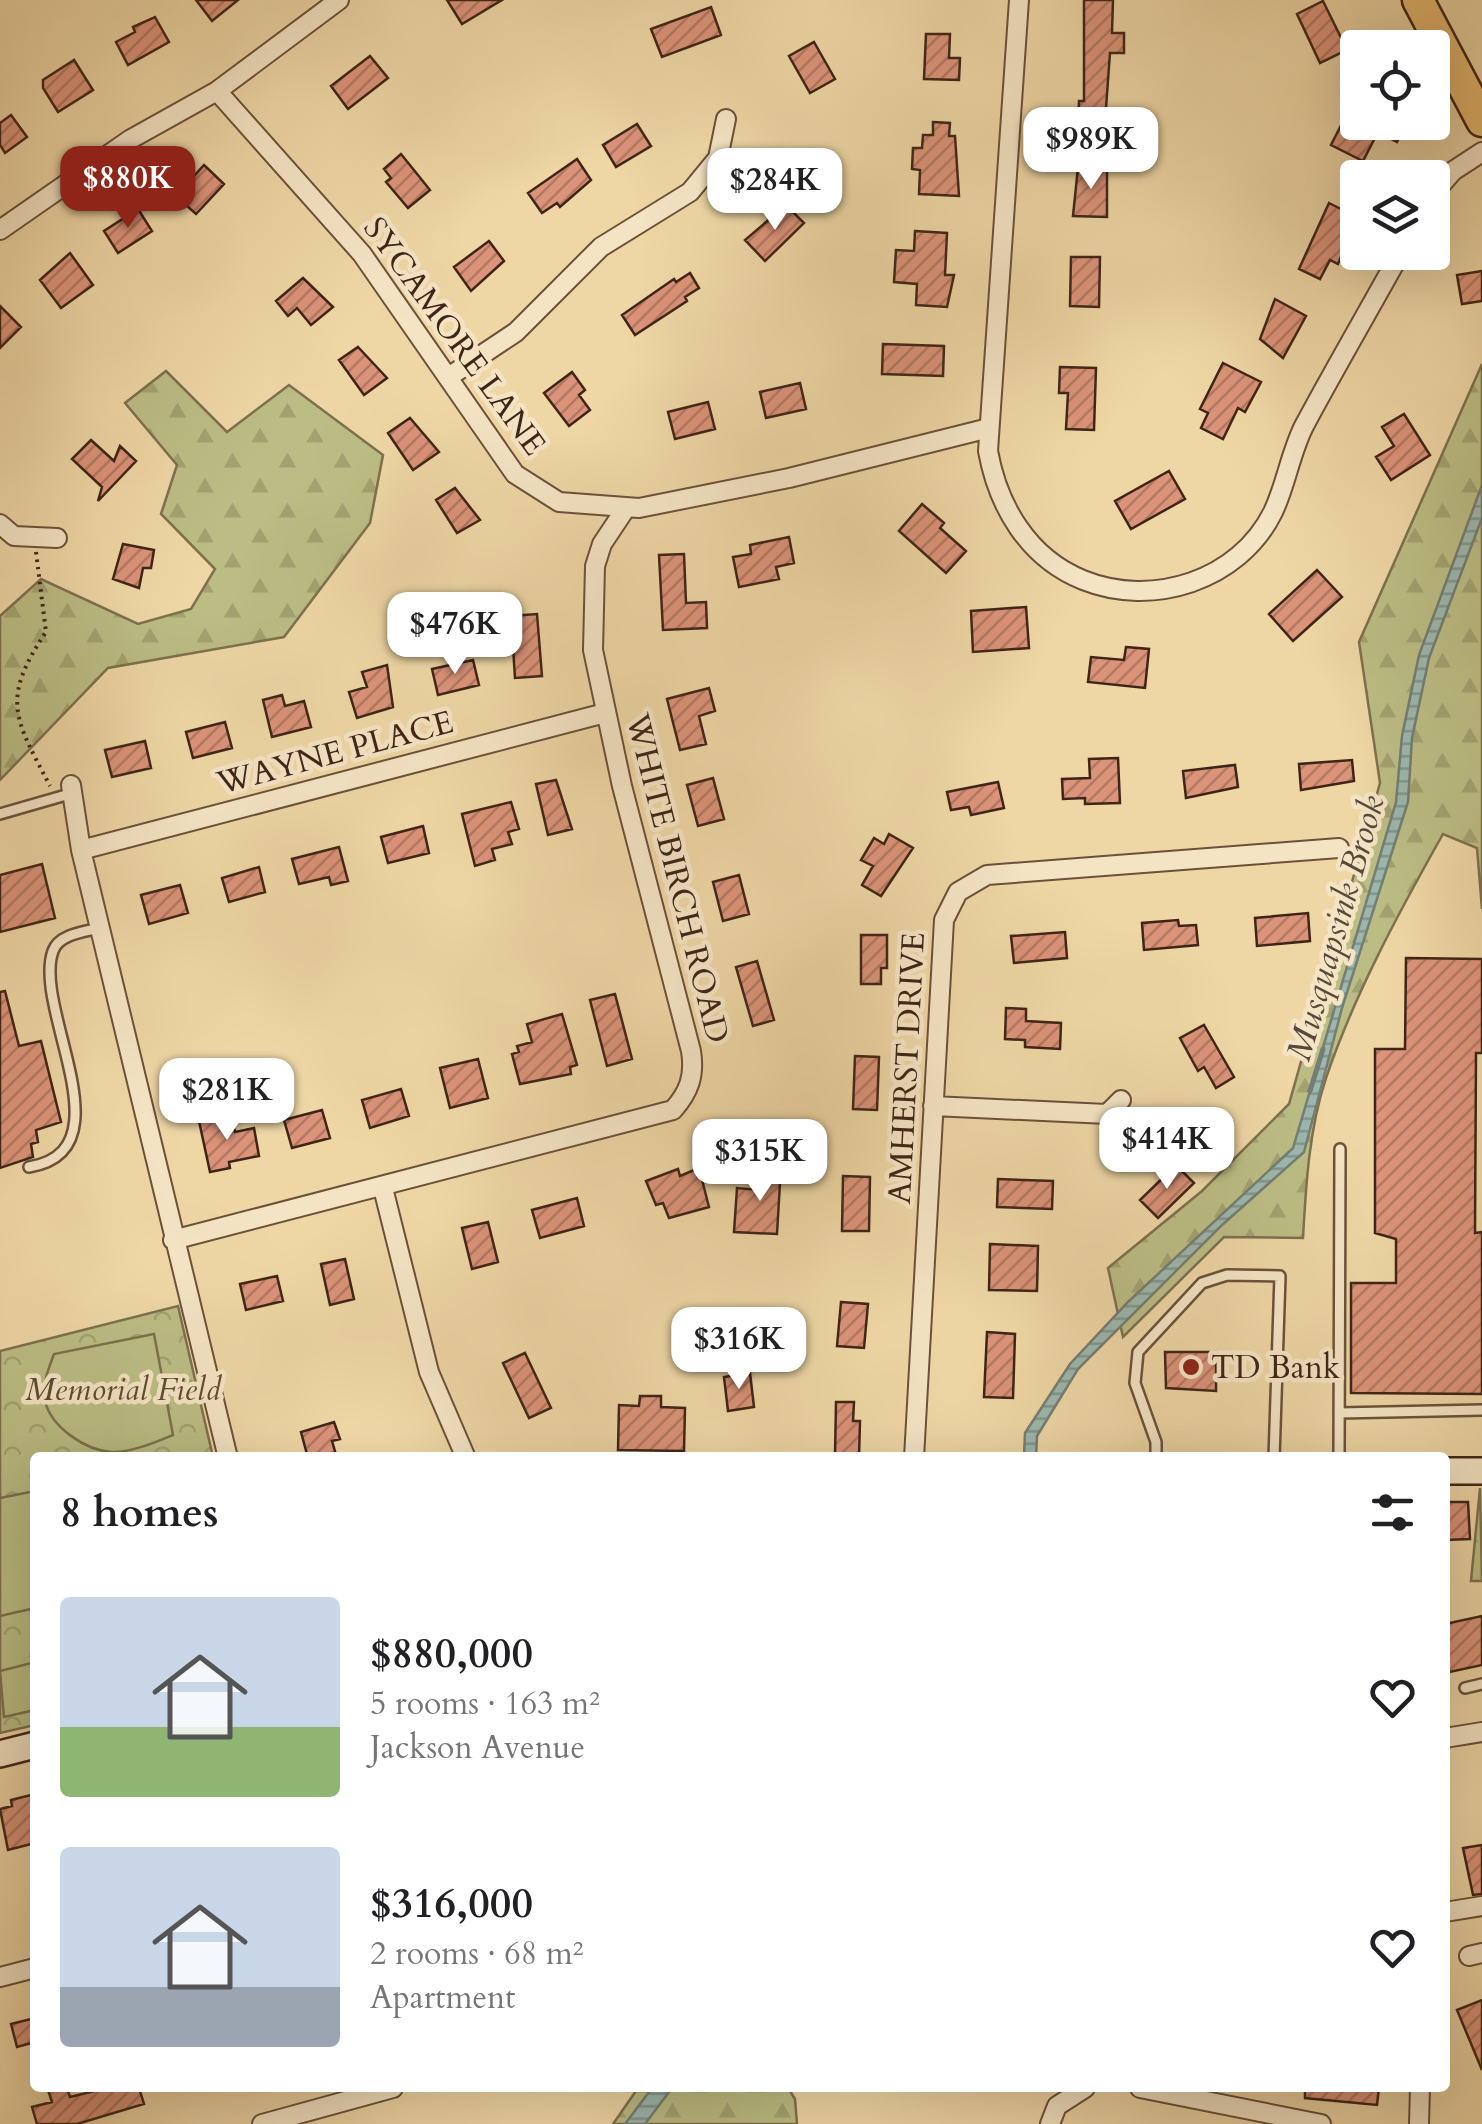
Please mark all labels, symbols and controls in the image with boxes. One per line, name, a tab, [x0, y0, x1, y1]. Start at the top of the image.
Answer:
map controls	[1340, 30, 1450, 270]
button: locate	[1340, 30, 1450, 140]
pin: $989K	[1021, 107, 1161, 192]
text: $989K	[1045, 117, 1137, 161]
pin: $880K	[58, 146, 198, 231]
pin: $284K	[705, 148, 845, 233]
text: $880K	[82, 156, 174, 200]
text: $284K	[729, 158, 821, 202]
button: layers	[1340, 160, 1450, 270]
street label: SYCAMORE LANE	[353, 209, 556, 465]
pin: $476K	[385, 592, 525, 677]
text: $476K	[409, 602, 501, 646]
street label: WAYNE PLACE	[211, 700, 458, 806]
street label: WHITE BIRCH ROAD	[615, 708, 739, 1048]
water label: Musquapsink Brook	[1275, 789, 1397, 1067]
street label: AMHERST DRIVE	[878, 931, 936, 1205]
pin: $281K	[157, 1058, 297, 1143]
text: $281K	[181, 1068, 273, 1112]
pin: $414K	[1097, 1107, 1237, 1192]
text: $414K	[1121, 1117, 1213, 1161]
pin: $315K	[690, 1119, 830, 1204]
text: $315K	[714, 1129, 806, 1173]
pin: $316K	[669, 1307, 809, 1392]
text: $316K	[693, 1317, 785, 1361]
place label: TD Bank	[1211, 1346, 1340, 1390]
marker: TD Bank	[1180, 1356, 1202, 1378]
park label: Memorial Field	[25, 1368, 223, 1412]
text: 8 homes	[60, 1484, 218, 1541]
icon: filters	[1365, 1485, 1420, 1540]
text: $880,000	[370, 1625, 533, 1682]
icon: home	[140, 1637, 260, 1757]
icon: heart	[1365, 1670, 1420, 1725]
text: 5 rooms · 163 m²	[370, 1682, 600, 1726]
text: Jackson Avenue	[370, 1726, 585, 1770]
text: $316,000	[370, 1875, 533, 1932]
icon: home	[140, 1887, 260, 2007]
icon: heart	[1365, 1920, 1420, 1975]
text: 2 rooms · 68 m²	[370, 1932, 583, 1976]
text: Apartment	[370, 1976, 515, 2020]

